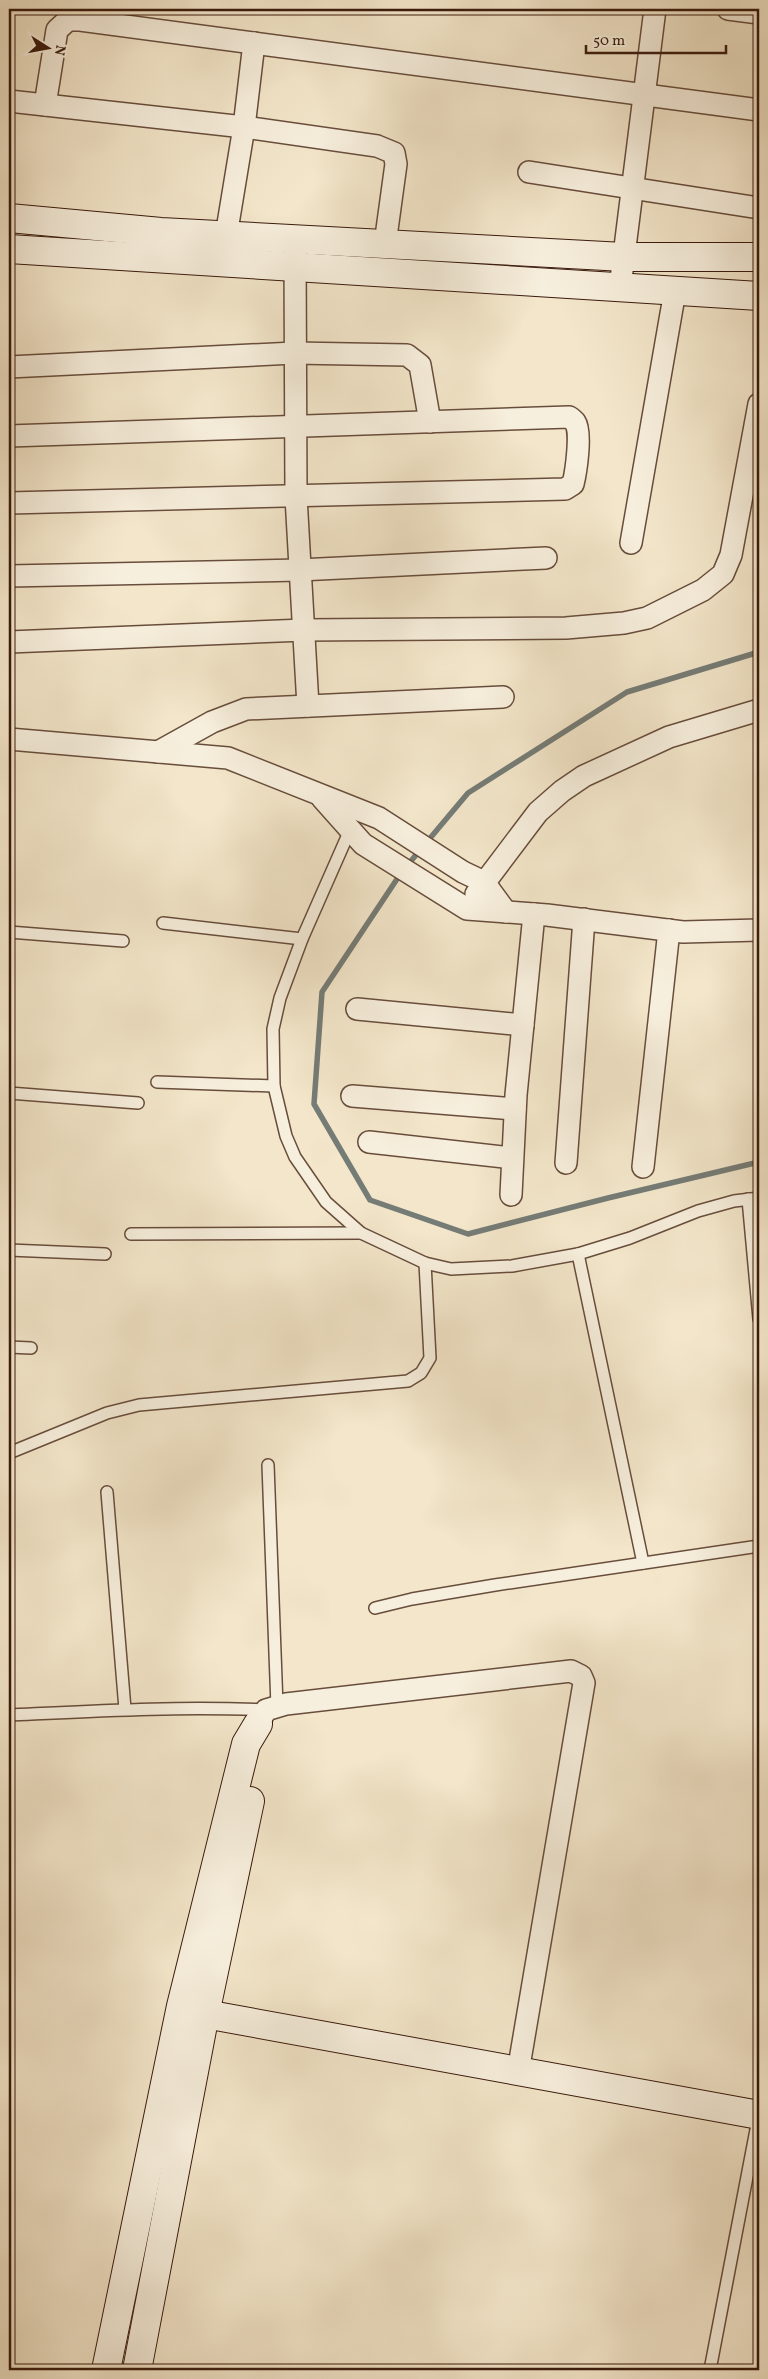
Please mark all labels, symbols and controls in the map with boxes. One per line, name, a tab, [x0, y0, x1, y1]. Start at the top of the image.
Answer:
north arrow	[22, 22, 72, 72]
scale bar	[586, 22, 726, 54]
text: 50 m	[593, 31, 625, 52]
text: N	[49, 43, 70, 57]

